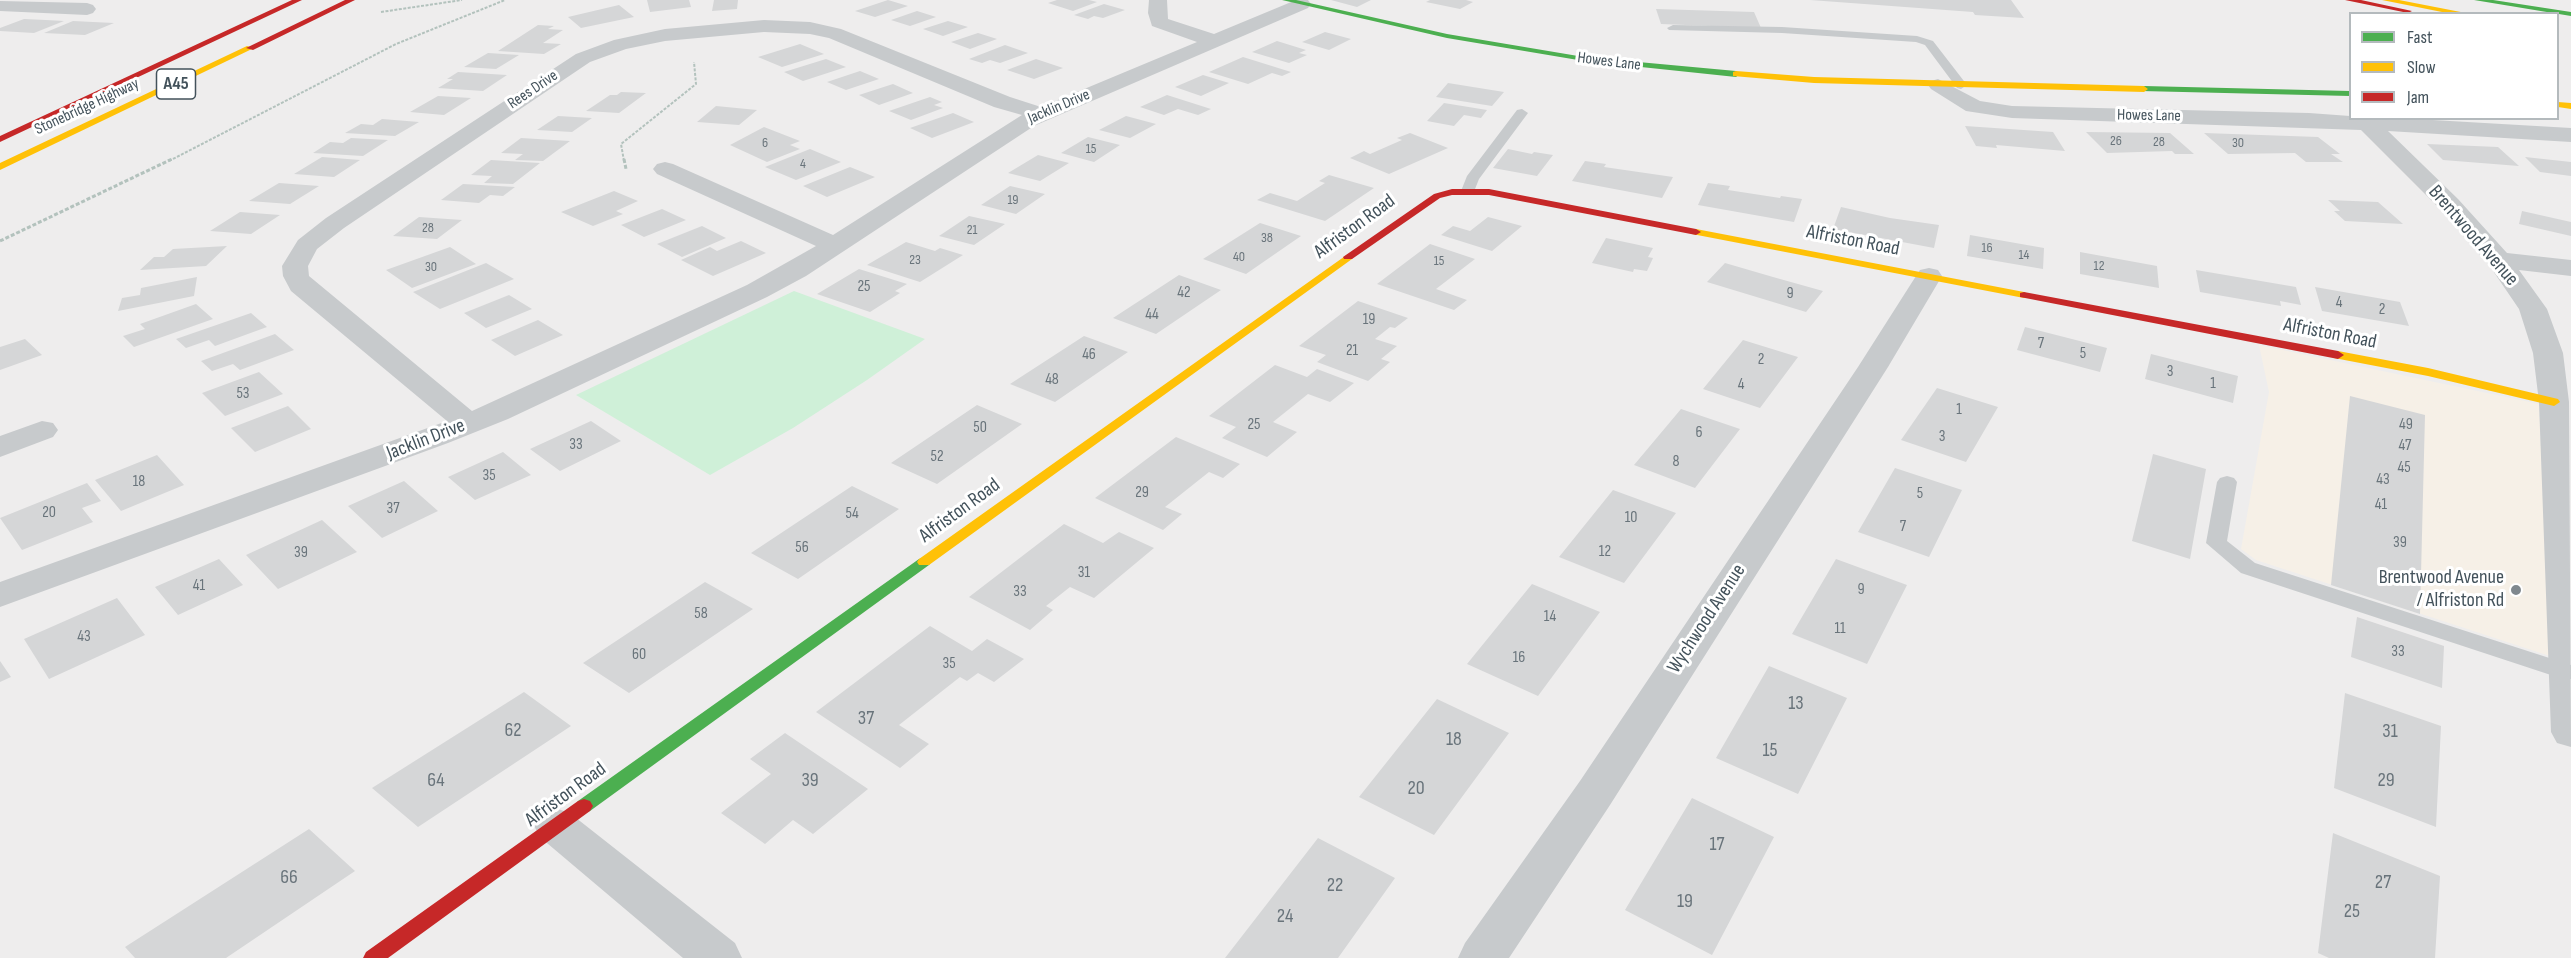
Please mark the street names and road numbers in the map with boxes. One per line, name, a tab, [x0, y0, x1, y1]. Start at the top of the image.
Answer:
street label: Howes Lane	[1576, 49, 1642, 75]
street label: Rees Drive	[504, 66, 562, 114]
road number: A45	[156, 69, 195, 99]
street label: Stonebridge Highway	[32, 74, 142, 140]
street label: Jacklin Drive	[1025, 85, 1093, 129]
street label: Howes Lane	[2117, 106, 2181, 126]
street label: Brentwood Avenue	[2423, 181, 2523, 291]
street label: Alfriston Road	[1310, 190, 1400, 264]
street label: Alfriston Road	[1804, 220, 1902, 262]
street label: Alfriston Road	[2281, 313, 2379, 355]
street label: Jacklin Drive	[383, 414, 469, 466]
street label: Alfriston Road	[915, 474, 1005, 548]
street label: Wychwood Avenue	[1663, 560, 1751, 678]
street label: Alfriston Road	[521, 758, 611, 832]

